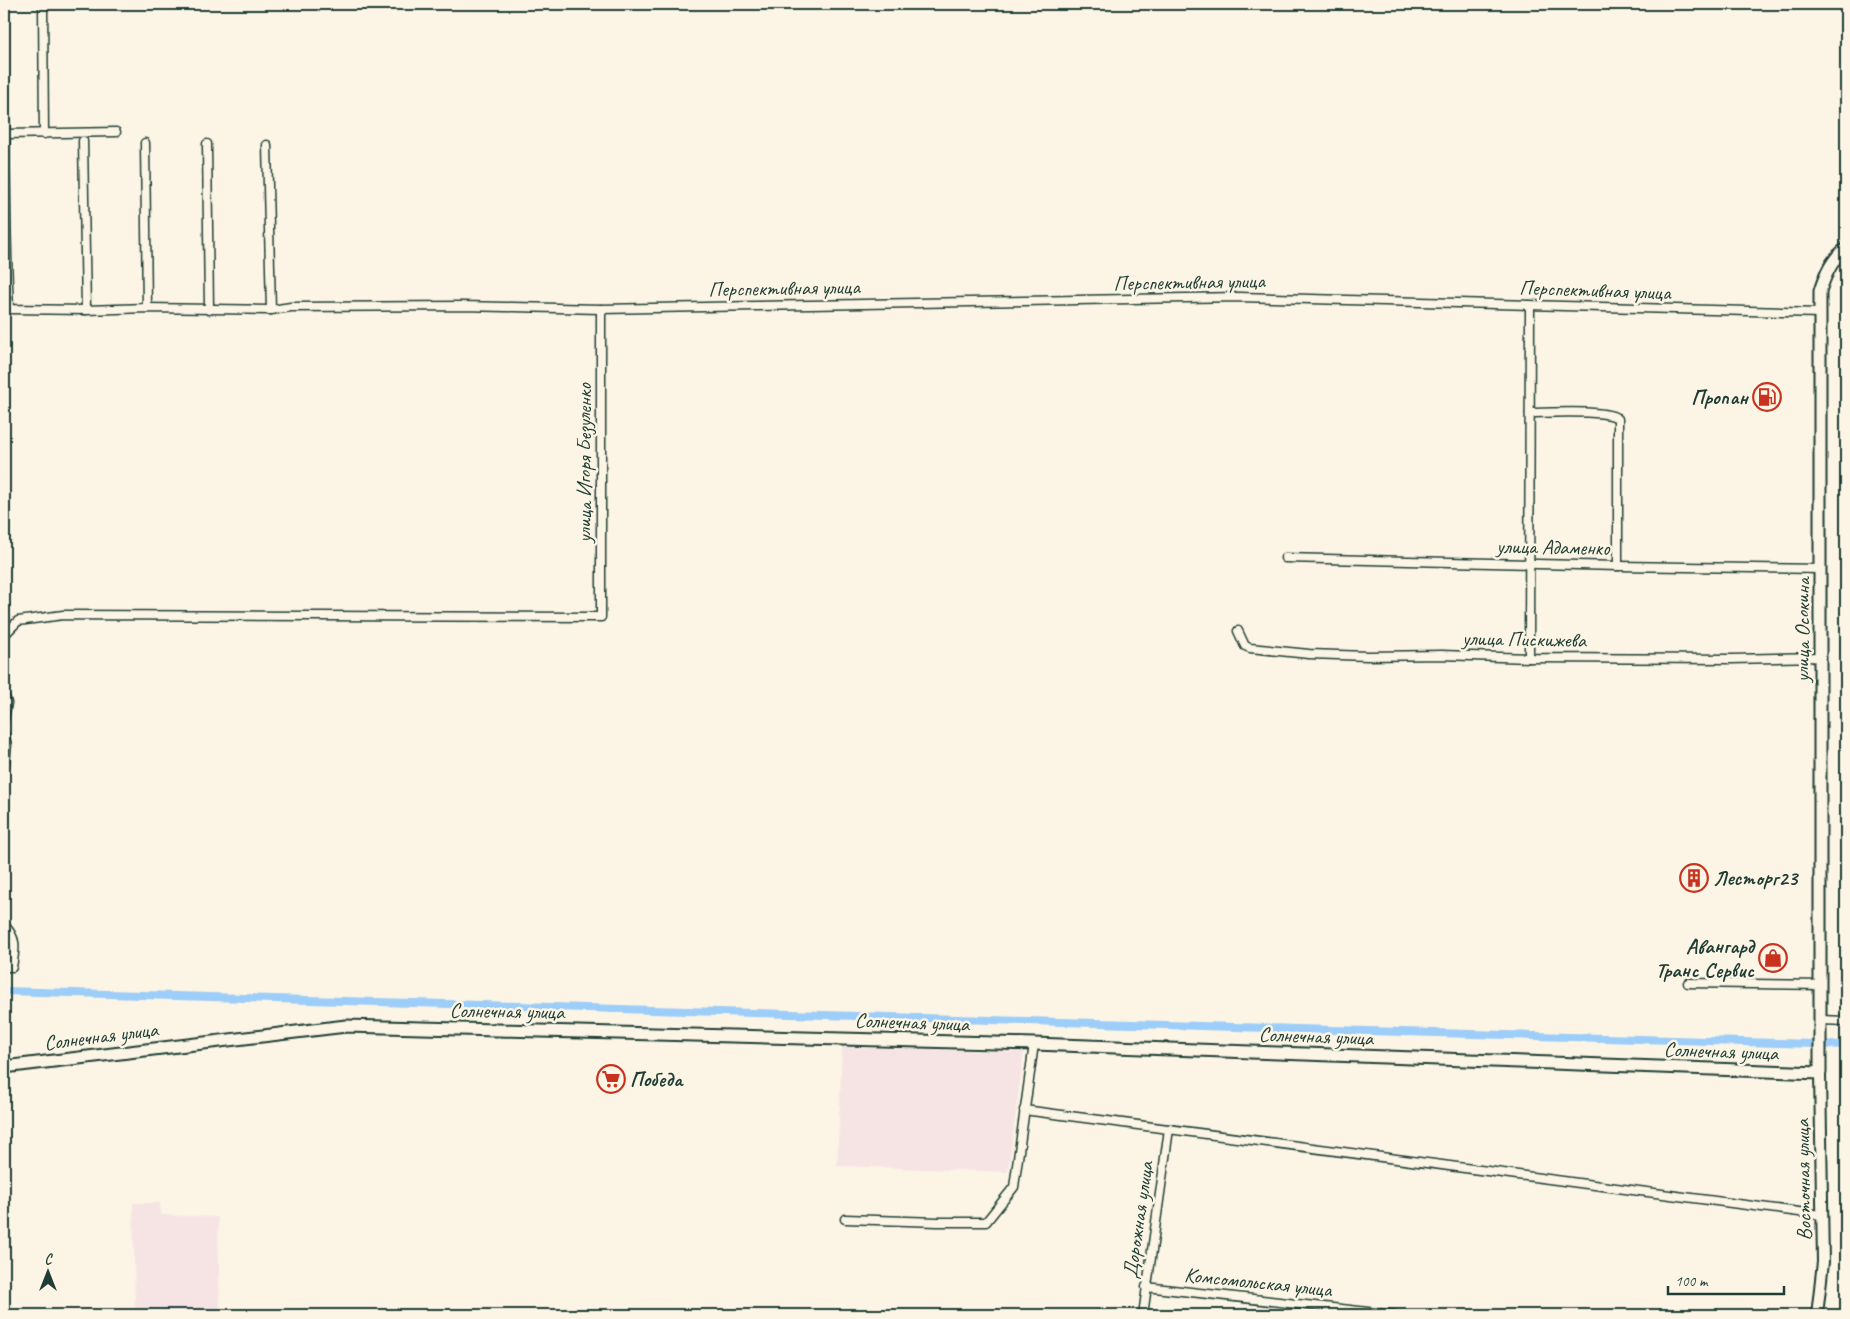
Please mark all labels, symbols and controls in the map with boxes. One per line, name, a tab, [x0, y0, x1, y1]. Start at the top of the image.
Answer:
street label: Перспективная улица	[1113, 268, 1266, 296]
street label: Перспективная улица	[708, 274, 861, 302]
street label: Перспективная улица	[1519, 274, 1673, 306]
street label: улица Игоря Безуленко	[571, 382, 597, 545]
fuel station icon: Пропан	[1752, 382, 1782, 412]
place label: Пропан	[1691, 384, 1749, 410]
street label: улица Адаменко	[1494, 533, 1611, 561]
street label: улица Осокина	[1789, 575, 1815, 684]
street label: улица Пискижева	[1460, 625, 1588, 653]
building icon: Лесторг23	[1679, 863, 1709, 893]
place label: Лесторг23	[1713, 865, 1800, 891]
place label: Авангард Транс Сервис	[1655, 933, 1756, 983]
shop icon: Авангард Транс Сервис	[1758, 943, 1788, 973]
street label: Солнечная улица	[449, 997, 566, 1025]
street label: Солнечная улица	[854, 1007, 972, 1037]
street label: Солнечная улица	[43, 1016, 161, 1056]
street label: Солнечная улица	[1258, 1021, 1376, 1051]
street label: Солнечная улица	[1663, 1036, 1781, 1066]
supermarket icon: Победа	[596, 1064, 626, 1094]
place label: Победа	[630, 1066, 684, 1092]
street label: Восточная улица	[1789, 1117, 1817, 1241]
street label: Дорожная улица	[1117, 1158, 1159, 1280]
north arrow	[22, 1246, 72, 1296]
text: С	[45, 1251, 54, 1268]
street label: Комсомольская улица	[1183, 1261, 1335, 1303]
scale bar	[1668, 1264, 1784, 1296]
text: 100 m	[1675, 1272, 1709, 1291]

